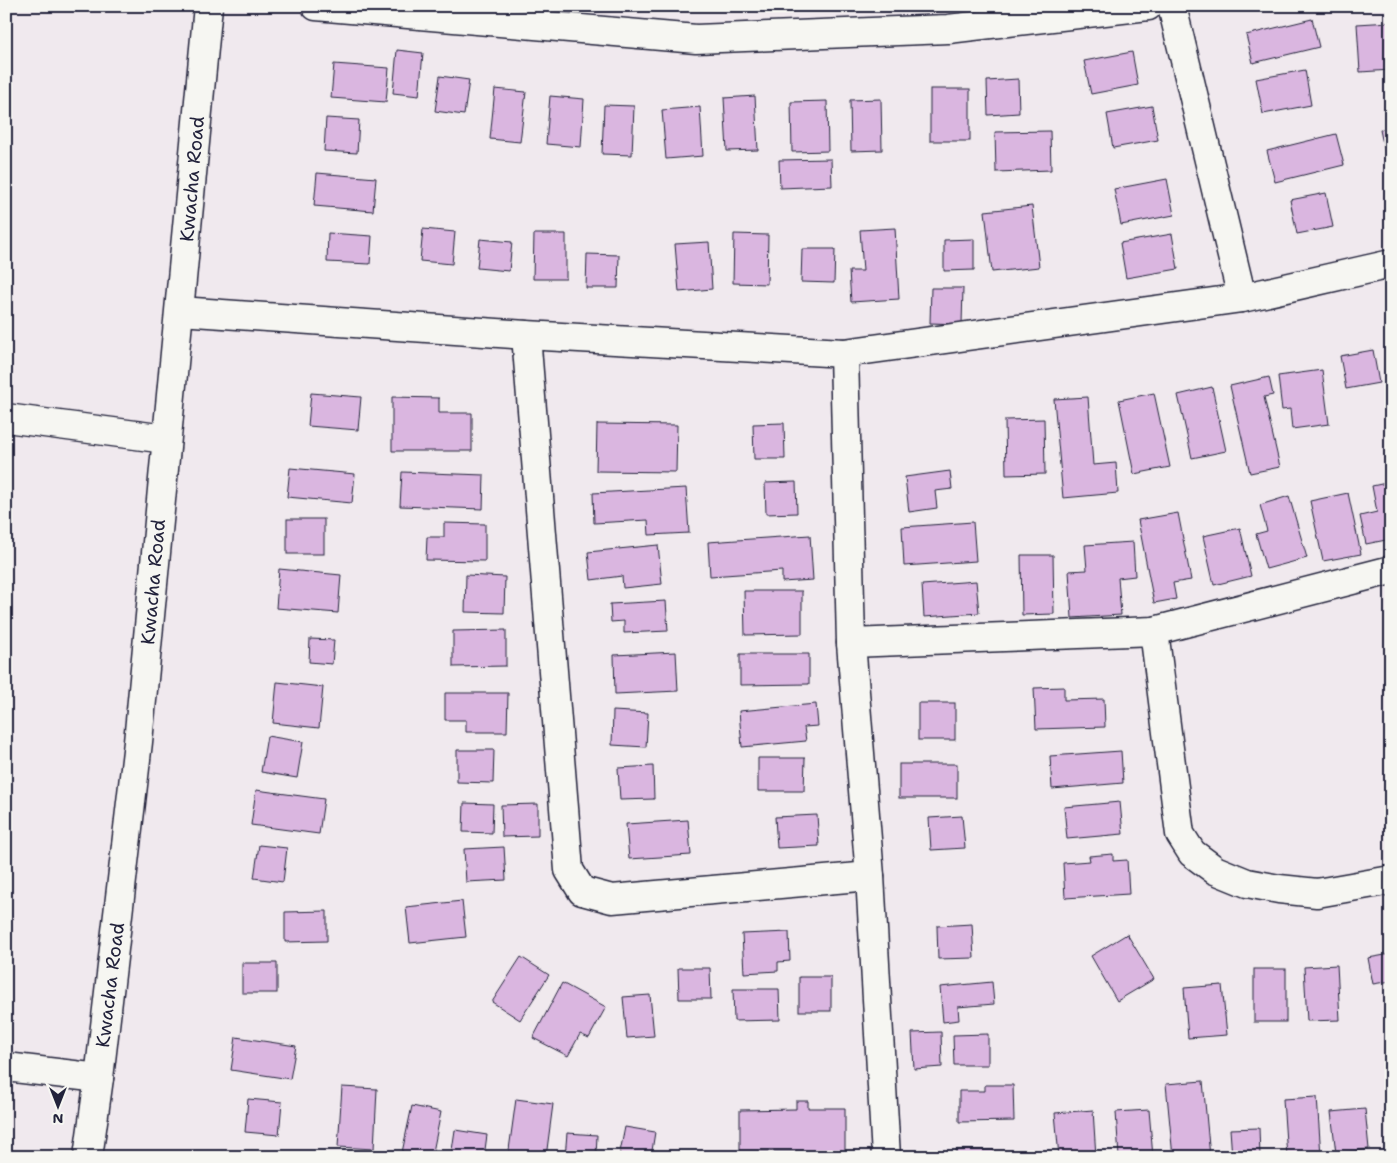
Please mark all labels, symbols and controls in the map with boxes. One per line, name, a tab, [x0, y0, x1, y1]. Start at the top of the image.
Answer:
street label: Kwacha Road	[174, 115, 210, 243]
street label: Kwacha Road	[135, 518, 171, 646]
street label: Kwacha Road	[90, 921, 130, 1049]
north arrow	[32, 1080, 82, 1130]
text: N	[52, 1110, 64, 1128]

